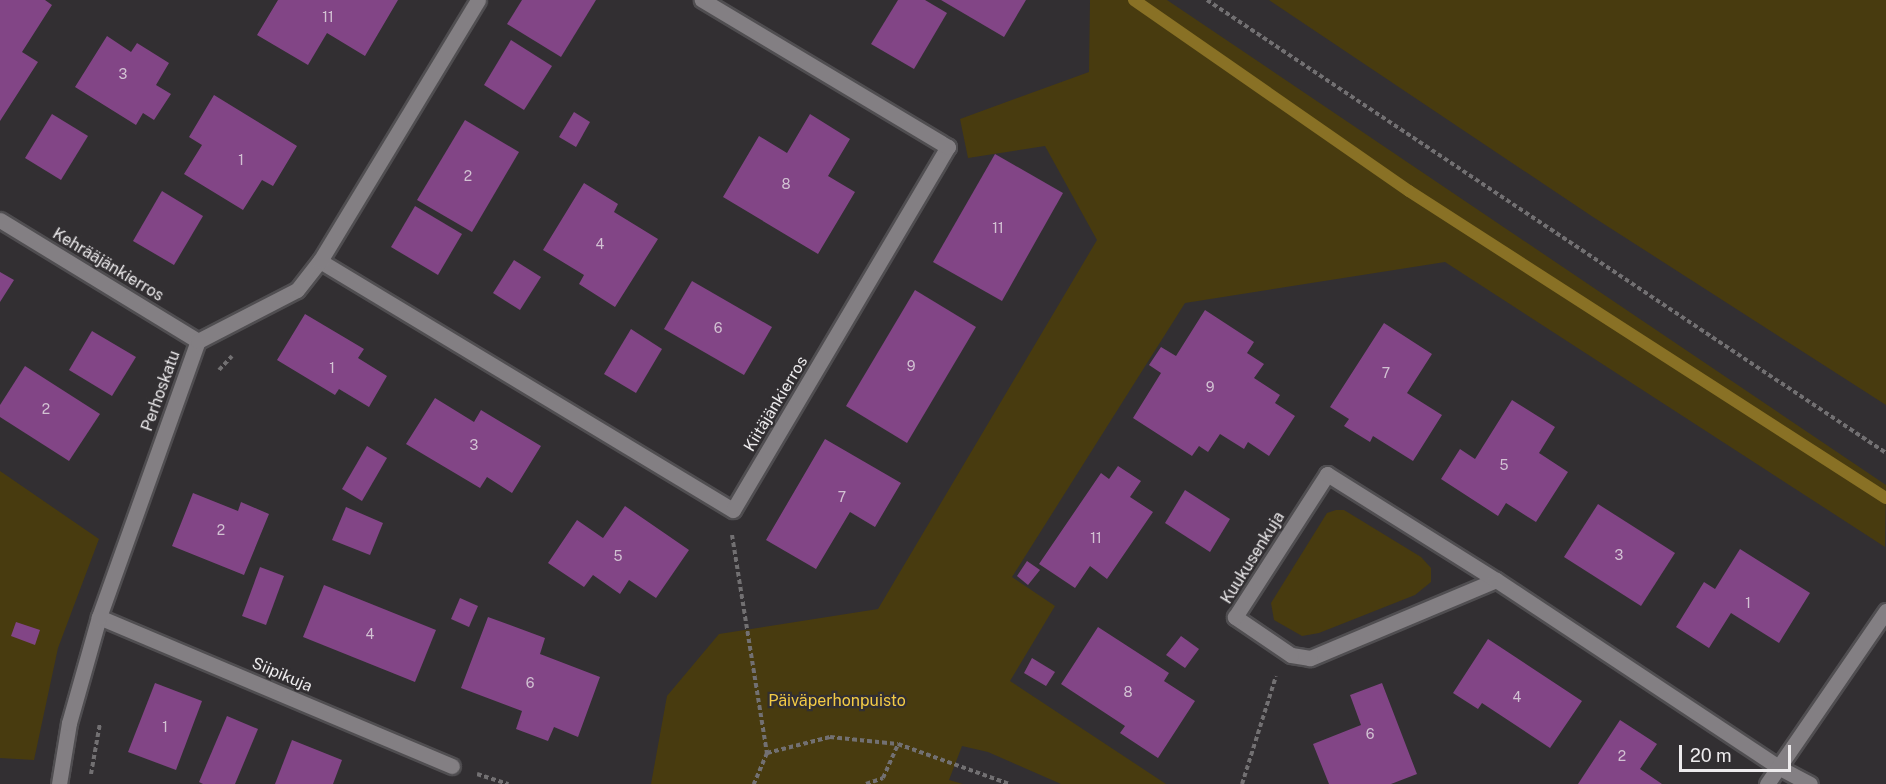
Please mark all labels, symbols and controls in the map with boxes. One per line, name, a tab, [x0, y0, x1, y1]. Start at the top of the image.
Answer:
house number: 11	[322, 9, 334, 25]
house number: 3	[119, 66, 127, 82]
house number: 1	[238, 152, 244, 168]
house number: 2	[464, 168, 472, 184]
house number: 8	[781, 176, 791, 192]
house number: 11	[992, 220, 1004, 236]
street label: Kehrääjänkierros	[49, 224, 167, 306]
house number: 4	[596, 236, 604, 252]
house number: 6	[714, 320, 722, 336]
street label: Perhoskatu	[138, 348, 184, 434]
street label: Kiitäjänkierros	[740, 353, 812, 455]
house number: 9	[907, 358, 915, 374]
house number: 1	[329, 360, 335, 376]
house number: 7	[1382, 365, 1390, 381]
house number: 9	[1206, 379, 1214, 395]
house number: 2	[42, 401, 50, 417]
house number: 3	[470, 437, 478, 453]
house number: 5	[1500, 457, 1508, 473]
house number: 7	[838, 489, 846, 505]
street label: Kuukusenkuja	[1217, 509, 1289, 607]
house number: 2	[217, 522, 225, 538]
house number: 11	[1090, 530, 1102, 546]
house number: 3	[1615, 547, 1623, 563]
house number: 5	[614, 548, 622, 564]
house number: 1	[1745, 595, 1751, 611]
house number: 4	[366, 626, 374, 642]
street label: Siipikuja	[249, 654, 315, 696]
house number: 6	[526, 675, 534, 691]
house number: 8	[1123, 684, 1133, 700]
house number: 4	[1513, 689, 1521, 705]
park label: Päiväperhonpuisto	[768, 691, 906, 711]
house number: 1	[162, 719, 168, 735]
house number: 6	[1366, 726, 1374, 742]
scale bar	[1682, 733, 1794, 771]
text: 20 m	[1690, 745, 1732, 766]
house number: 2	[1618, 748, 1626, 764]

